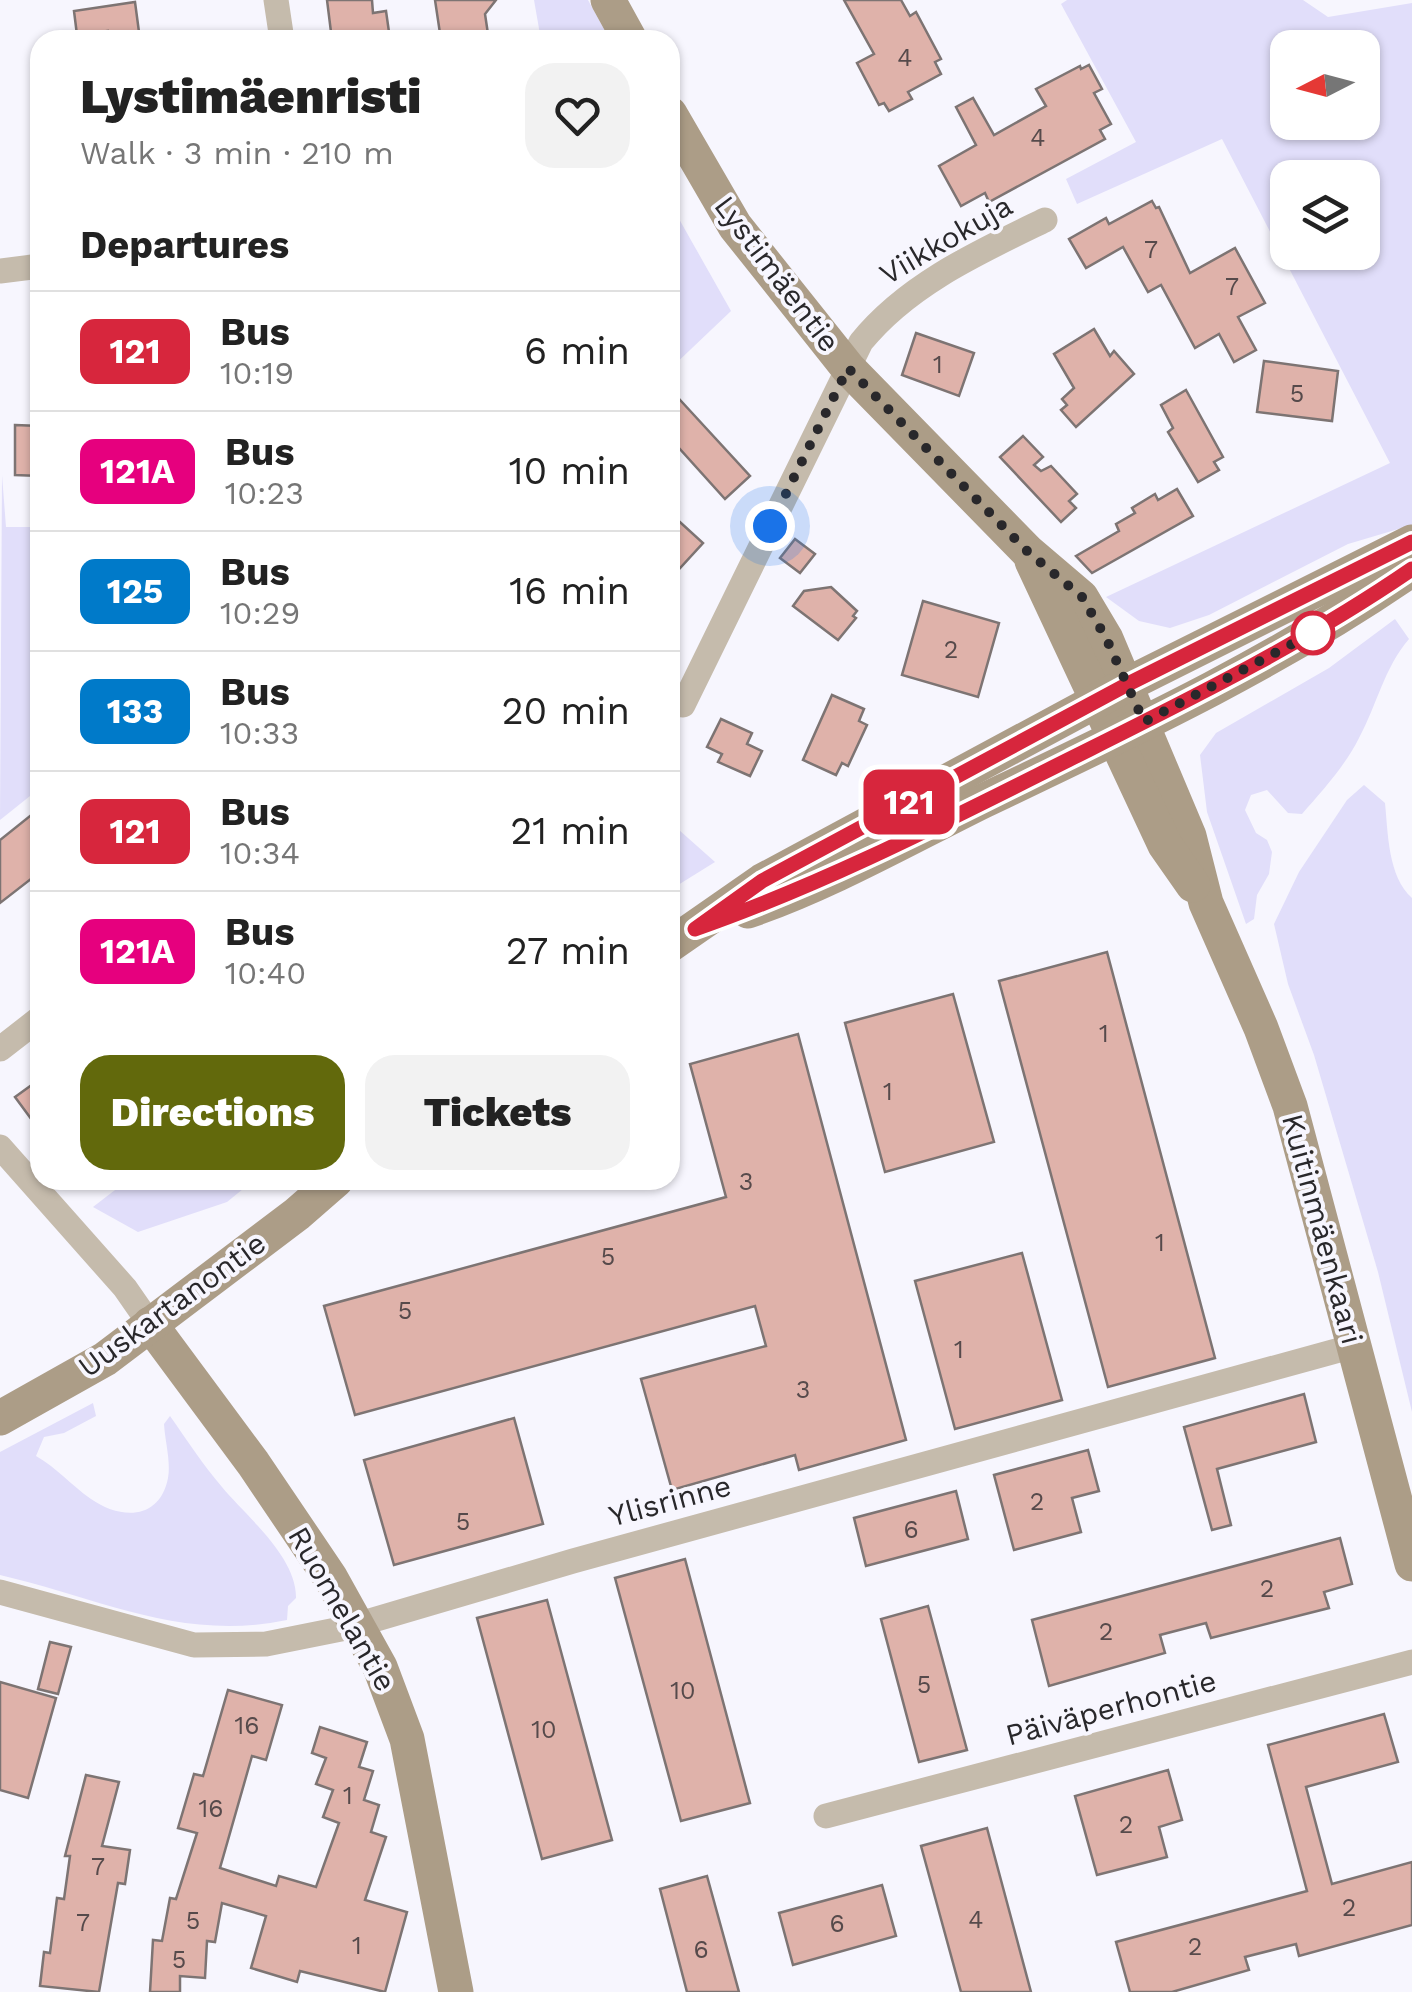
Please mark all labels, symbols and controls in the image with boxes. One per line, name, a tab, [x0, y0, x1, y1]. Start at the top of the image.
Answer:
north arrow	[1270, 30, 1380, 140]
map controls	[1270, 30, 1380, 270]
house number: 4	[897, 43, 913, 72]
button: heart	[525, 63, 630, 168]
text: Lystimäenristi	[80, 68, 421, 125]
house number: 4	[1030, 123, 1046, 152]
text: Walk · 3 min · 210 m	[80, 134, 394, 172]
button: layers	[1270, 160, 1380, 270]
street label: Viikkokuja	[873, 188, 1018, 292]
street label: Lystimäentie	[708, 189, 847, 358]
text: Departures	[80, 223, 289, 267]
house number: 7	[1144, 235, 1158, 264]
house number: 7	[1225, 272, 1239, 301]
text: Bus	[220, 310, 290, 354]
text: 6 min	[524, 329, 630, 373]
text: 121	[109, 330, 161, 372]
house number: 1	[933, 350, 943, 379]
text: 10:19	[220, 354, 294, 392]
house number: 5	[1290, 379, 1304, 408]
text: Bus	[225, 430, 295, 474]
text: 10 min	[509, 449, 630, 493]
text: 121A	[100, 450, 175, 492]
text: 10:23	[225, 474, 304, 512]
your location	[745, 501, 795, 551]
text: Bus	[220, 550, 290, 594]
text: 16 min	[509, 569, 630, 613]
text: 125	[107, 570, 163, 612]
text: 10:29	[220, 594, 300, 632]
unlabelled marker	[1292, 612, 1334, 654]
house number: 2	[944, 635, 958, 664]
text: Bus	[220, 670, 290, 714]
text: 20 min	[501, 689, 630, 733]
text: 133	[107, 690, 163, 732]
text: 10:33	[220, 714, 299, 752]
line badge: 121	[852, 770, 966, 834]
text: 121	[883, 781, 935, 823]
text: Bus	[220, 790, 290, 834]
text: 21 min	[510, 809, 630, 853]
text: 121	[109, 810, 161, 852]
text: 10:34	[220, 834, 300, 872]
text: Bus	[225, 910, 295, 954]
text: 27 min	[506, 929, 630, 973]
text: 121A	[100, 930, 175, 972]
text: 10:40	[225, 954, 306, 992]
house number: 1	[1099, 1019, 1109, 1048]
button: Directions	[80, 1055, 345, 1170]
button: Tickets	[365, 1055, 630, 1170]
house number: 1	[883, 1077, 893, 1106]
street label: Kuitinmäenkaari	[1275, 1110, 1370, 1348]
house number: 3	[739, 1167, 753, 1196]
street label: Uuskartanontie	[71, 1225, 272, 1384]
house number: 1	[1155, 1228, 1165, 1257]
house number: 5	[601, 1242, 615, 1271]
house number: 5	[398, 1296, 412, 1325]
house number: 1	[954, 1335, 964, 1364]
house number: 3	[796, 1375, 810, 1404]
street label: Ylisrinne	[605, 1467, 735, 1534]
house number: 2	[1030, 1487, 1044, 1516]
house number: 5	[456, 1507, 470, 1536]
house number: 6	[903, 1515, 919, 1544]
street label: Ruomelantie	[281, 1520, 404, 1697]
house number: 2	[1260, 1574, 1274, 1603]
house number: 2	[1099, 1617, 1113, 1646]
street label: Päiväperhontie	[1002, 1663, 1220, 1752]
house number: 5	[917, 1670, 931, 1699]
house number: 10	[670, 1676, 696, 1705]
house number: 16	[235, 1711, 259, 1740]
house number: 10	[531, 1715, 557, 1744]
house number: 1	[343, 1781, 353, 1810]
house number: 16	[199, 1794, 223, 1823]
house number: 2	[1119, 1810, 1133, 1839]
house number: 7	[91, 1852, 105, 1881]
house number: 2	[1342, 1893, 1356, 1922]
house number: 4	[968, 1905, 984, 1934]
house number: 5	[186, 1906, 200, 1935]
house number: 7	[76, 1908, 90, 1937]
house number: 6	[829, 1909, 845, 1938]
house number: 1	[352, 1931, 362, 1960]
house number: 2	[1188, 1932, 1202, 1961]
house number: 6	[693, 1935, 709, 1964]
house number: 5	[172, 1945, 186, 1974]

